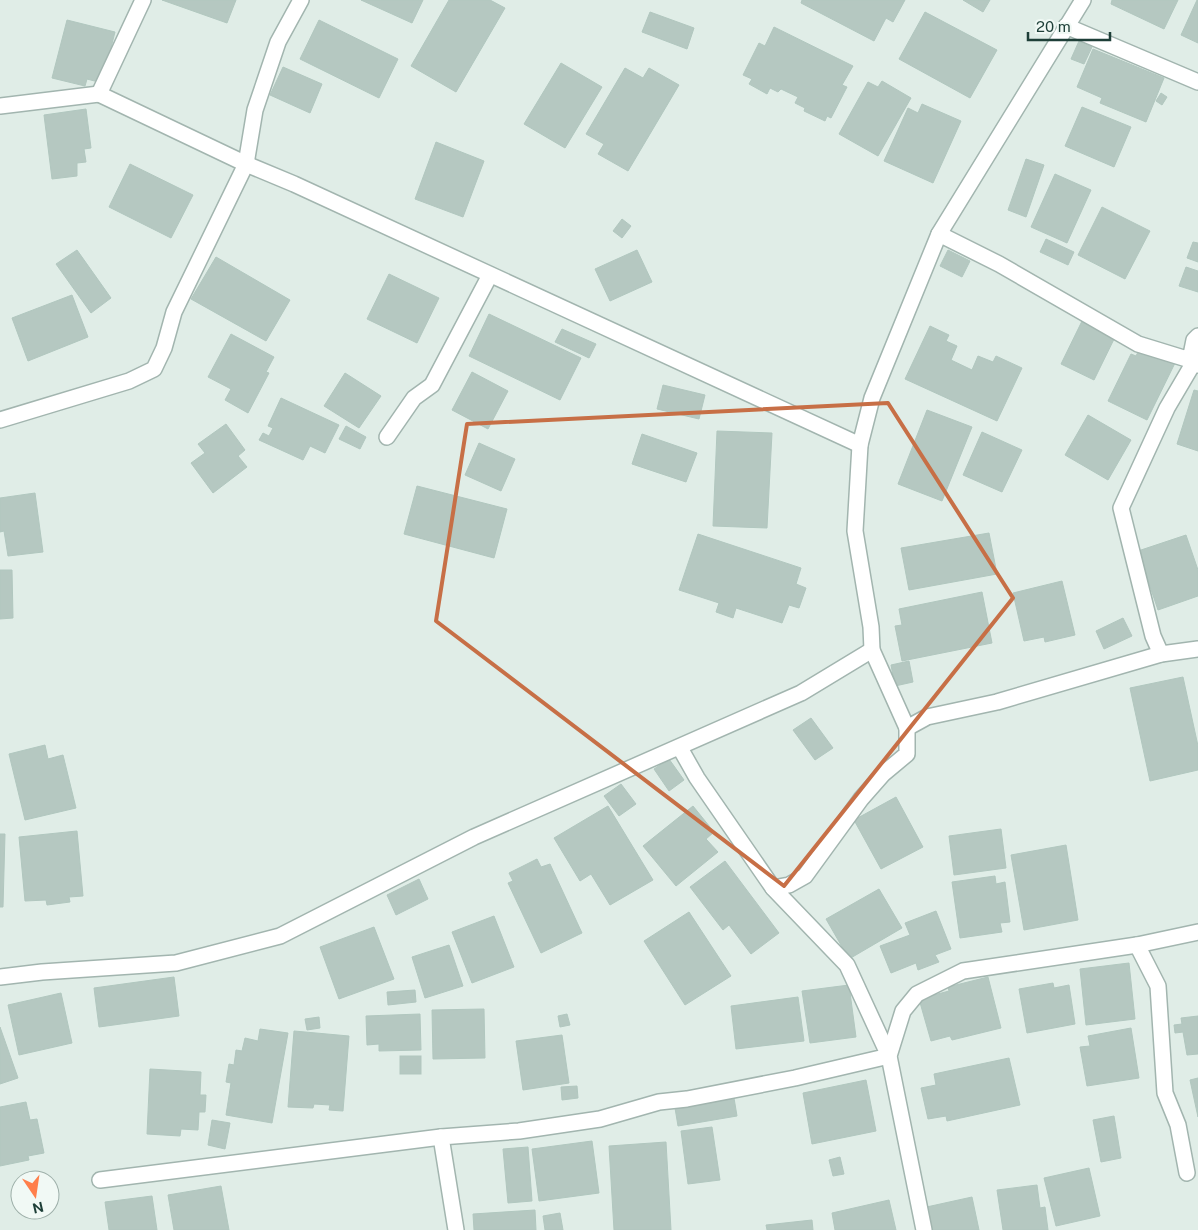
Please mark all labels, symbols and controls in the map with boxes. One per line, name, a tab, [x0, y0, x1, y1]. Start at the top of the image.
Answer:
scale bar	[1028, 10, 1110, 42]
text: 20 m	[1036, 18, 1071, 35]
north arrow	[10, 1170, 60, 1220]
text: N	[31, 1199, 45, 1217]

